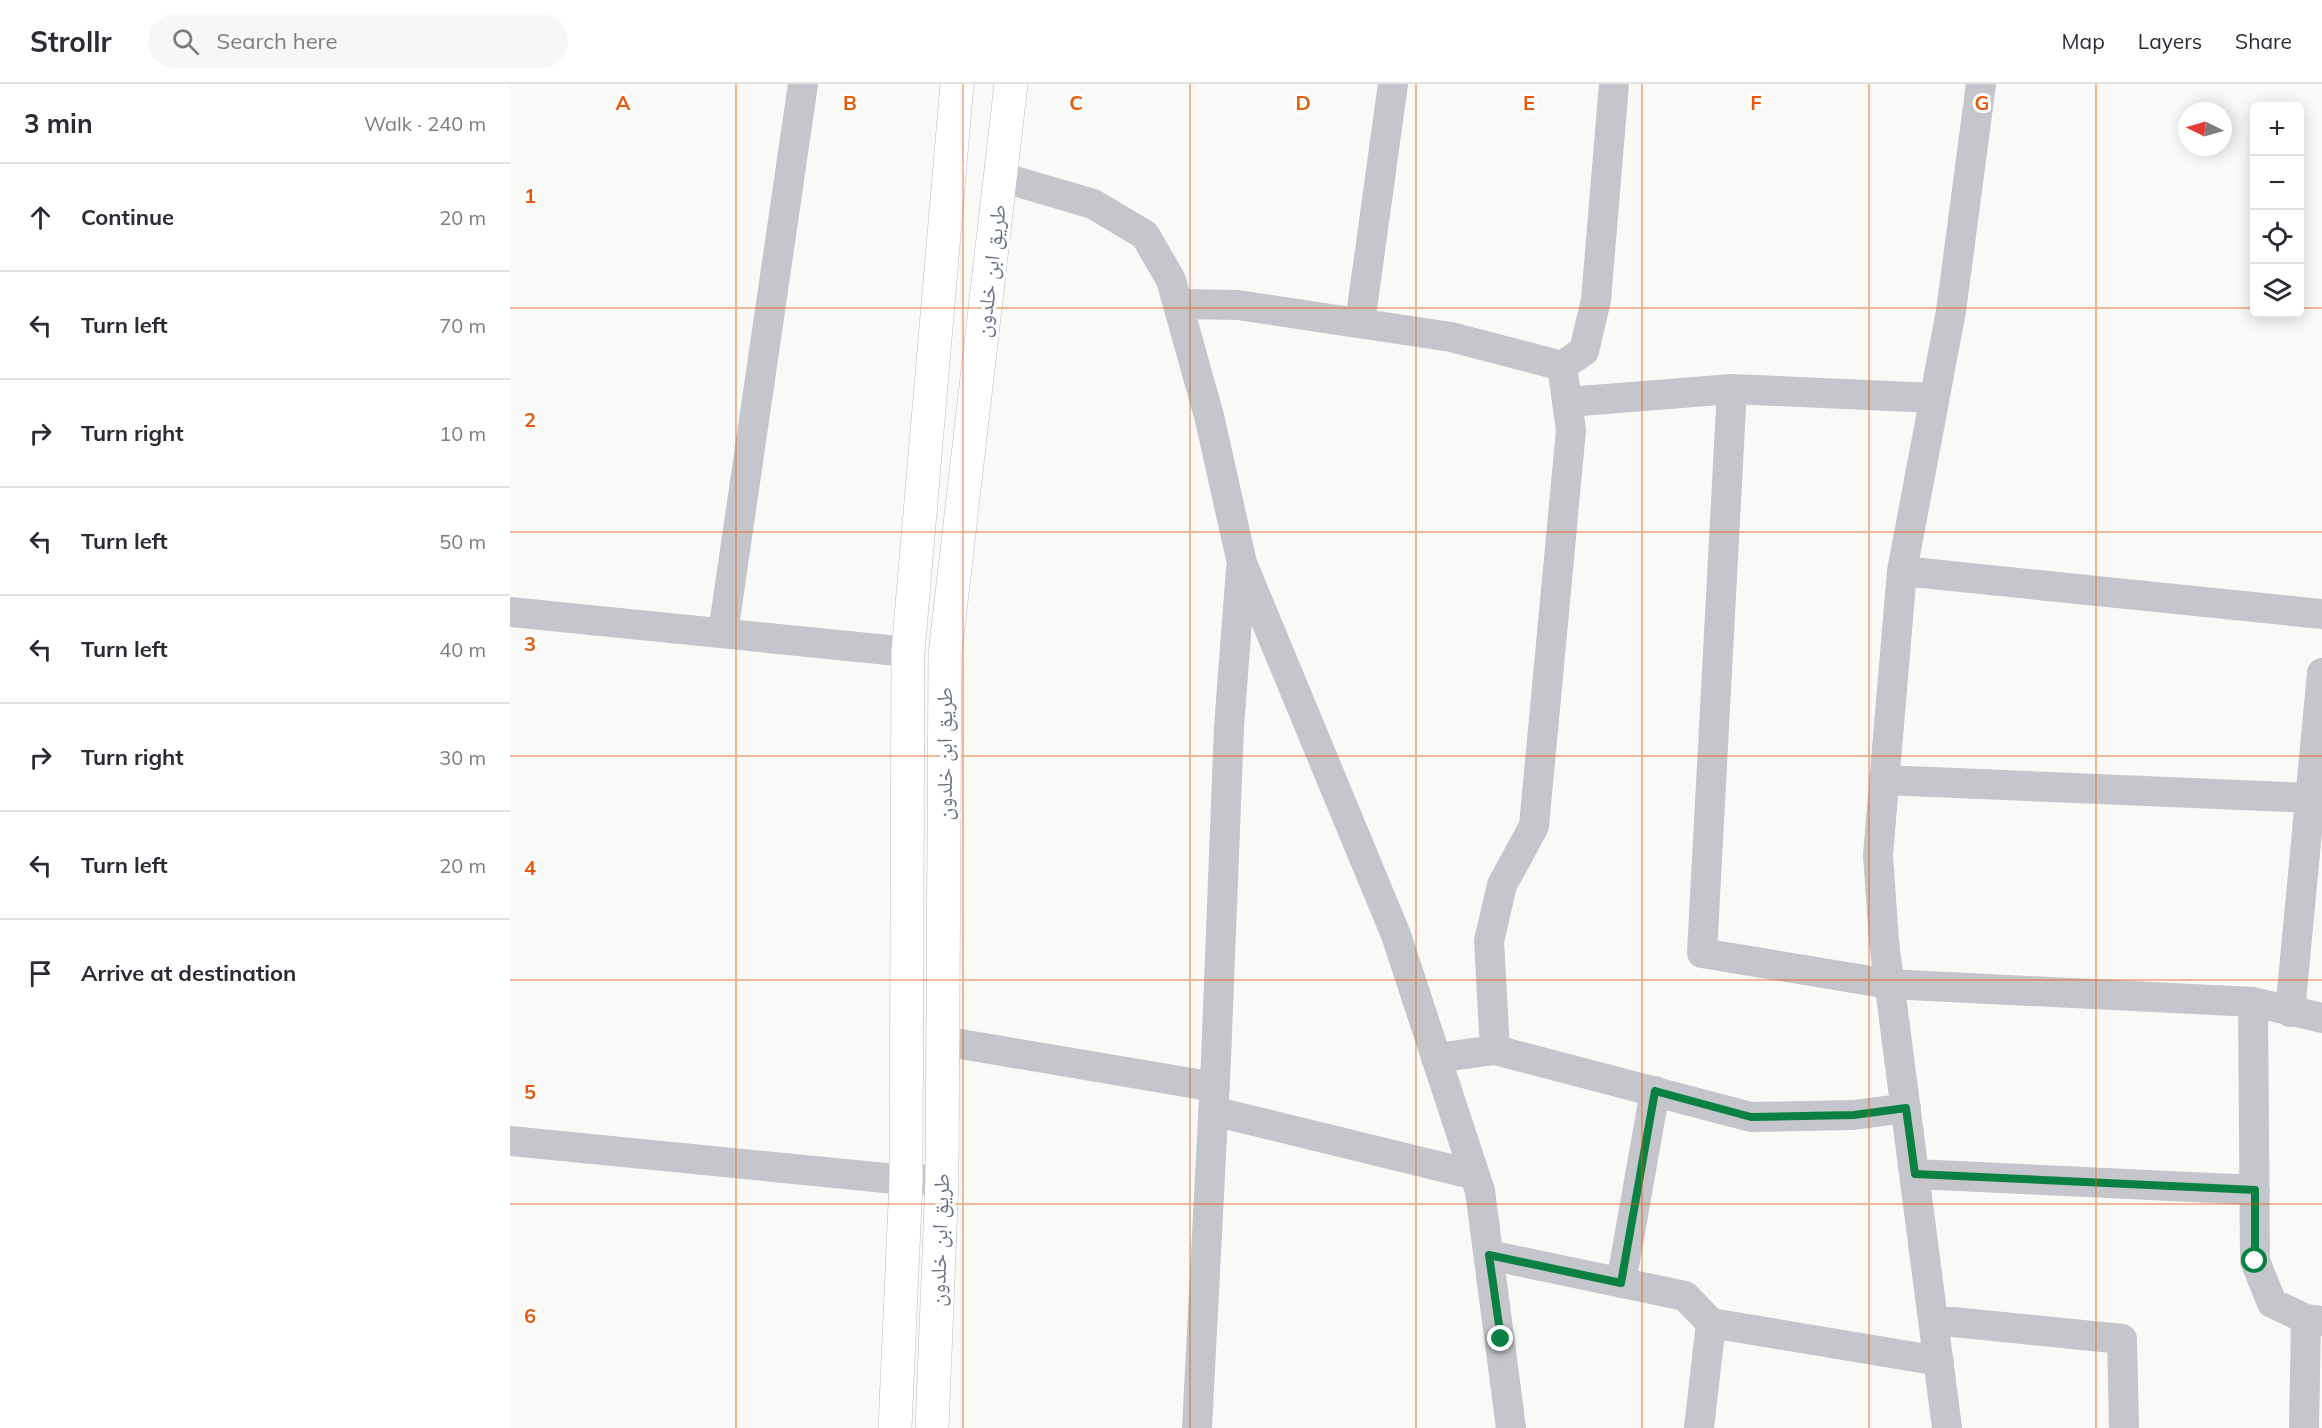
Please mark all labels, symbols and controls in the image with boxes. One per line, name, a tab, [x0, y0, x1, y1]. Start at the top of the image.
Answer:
search box	[148, 14, 568, 68]
text: Strollr	[30, 24, 112, 59]
icon: search	[169, 25, 202, 58]
text: Search here	[217, 27, 337, 55]
text: Map	[2062, 28, 2105, 54]
text: Layers	[2138, 28, 2202, 54]
text: Share	[2235, 28, 2292, 54]
text: A	[616, 90, 631, 115]
text: B	[843, 90, 857, 115]
text: C	[1069, 90, 1083, 115]
text: D	[1295, 90, 1311, 115]
text: E	[1523, 90, 1535, 115]
text: F	[1750, 90, 1762, 115]
text: G	[1975, 90, 1989, 115]
north arrow	[2178, 102, 2232, 156]
map controls	[2250, 102, 2304, 318]
button: +	[2250, 102, 2304, 156]
text: 3 min	[24, 107, 93, 140]
text: Walk · 240 m	[364, 111, 486, 136]
button: −	[2250, 156, 2304, 210]
text: 1	[524, 183, 536, 208]
icon: ahead	[24, 201, 57, 234]
text: Continue	[81, 203, 174, 231]
street label: طريق ابن خلدون	[968, 203, 1012, 339]
text: 20 m	[439, 205, 486, 230]
button: locate	[2250, 210, 2304, 264]
button: layers	[2250, 264, 2304, 318]
icon: left	[24, 309, 57, 342]
text: Turn left	[81, 311, 168, 339]
text: 70 m	[439, 313, 486, 338]
text: 2	[524, 407, 536, 432]
icon: right	[24, 417, 57, 450]
text: Turn right	[81, 419, 184, 447]
text: 10 m	[439, 421, 486, 446]
icon: left	[24, 525, 57, 558]
text: Turn left	[81, 527, 168, 555]
text: 50 m	[439, 529, 486, 554]
text: 3	[524, 631, 536, 656]
icon: left	[24, 633, 57, 666]
text: Turn left	[81, 635, 168, 663]
text: 40 m	[439, 637, 486, 662]
street label: طريق ابن خلدون	[930, 687, 958, 821]
icon: right	[24, 741, 57, 774]
text: Turn right	[81, 743, 184, 771]
text: 30 m	[439, 745, 486, 770]
icon: left	[24, 849, 57, 882]
text: Turn left	[81, 851, 168, 879]
text: 20 m	[439, 853, 486, 878]
text: 4	[524, 855, 536, 880]
icon: arrive	[24, 957, 57, 990]
text: Arrive at destination	[81, 959, 296, 987]
text: 5	[524, 1079, 536, 1104]
street label: طريق ابن خلدون	[923, 1173, 955, 1307]
route start	[2241, 1247, 2267, 1273]
text: 6	[524, 1303, 536, 1328]
route end	[1487, 1325, 1513, 1351]

